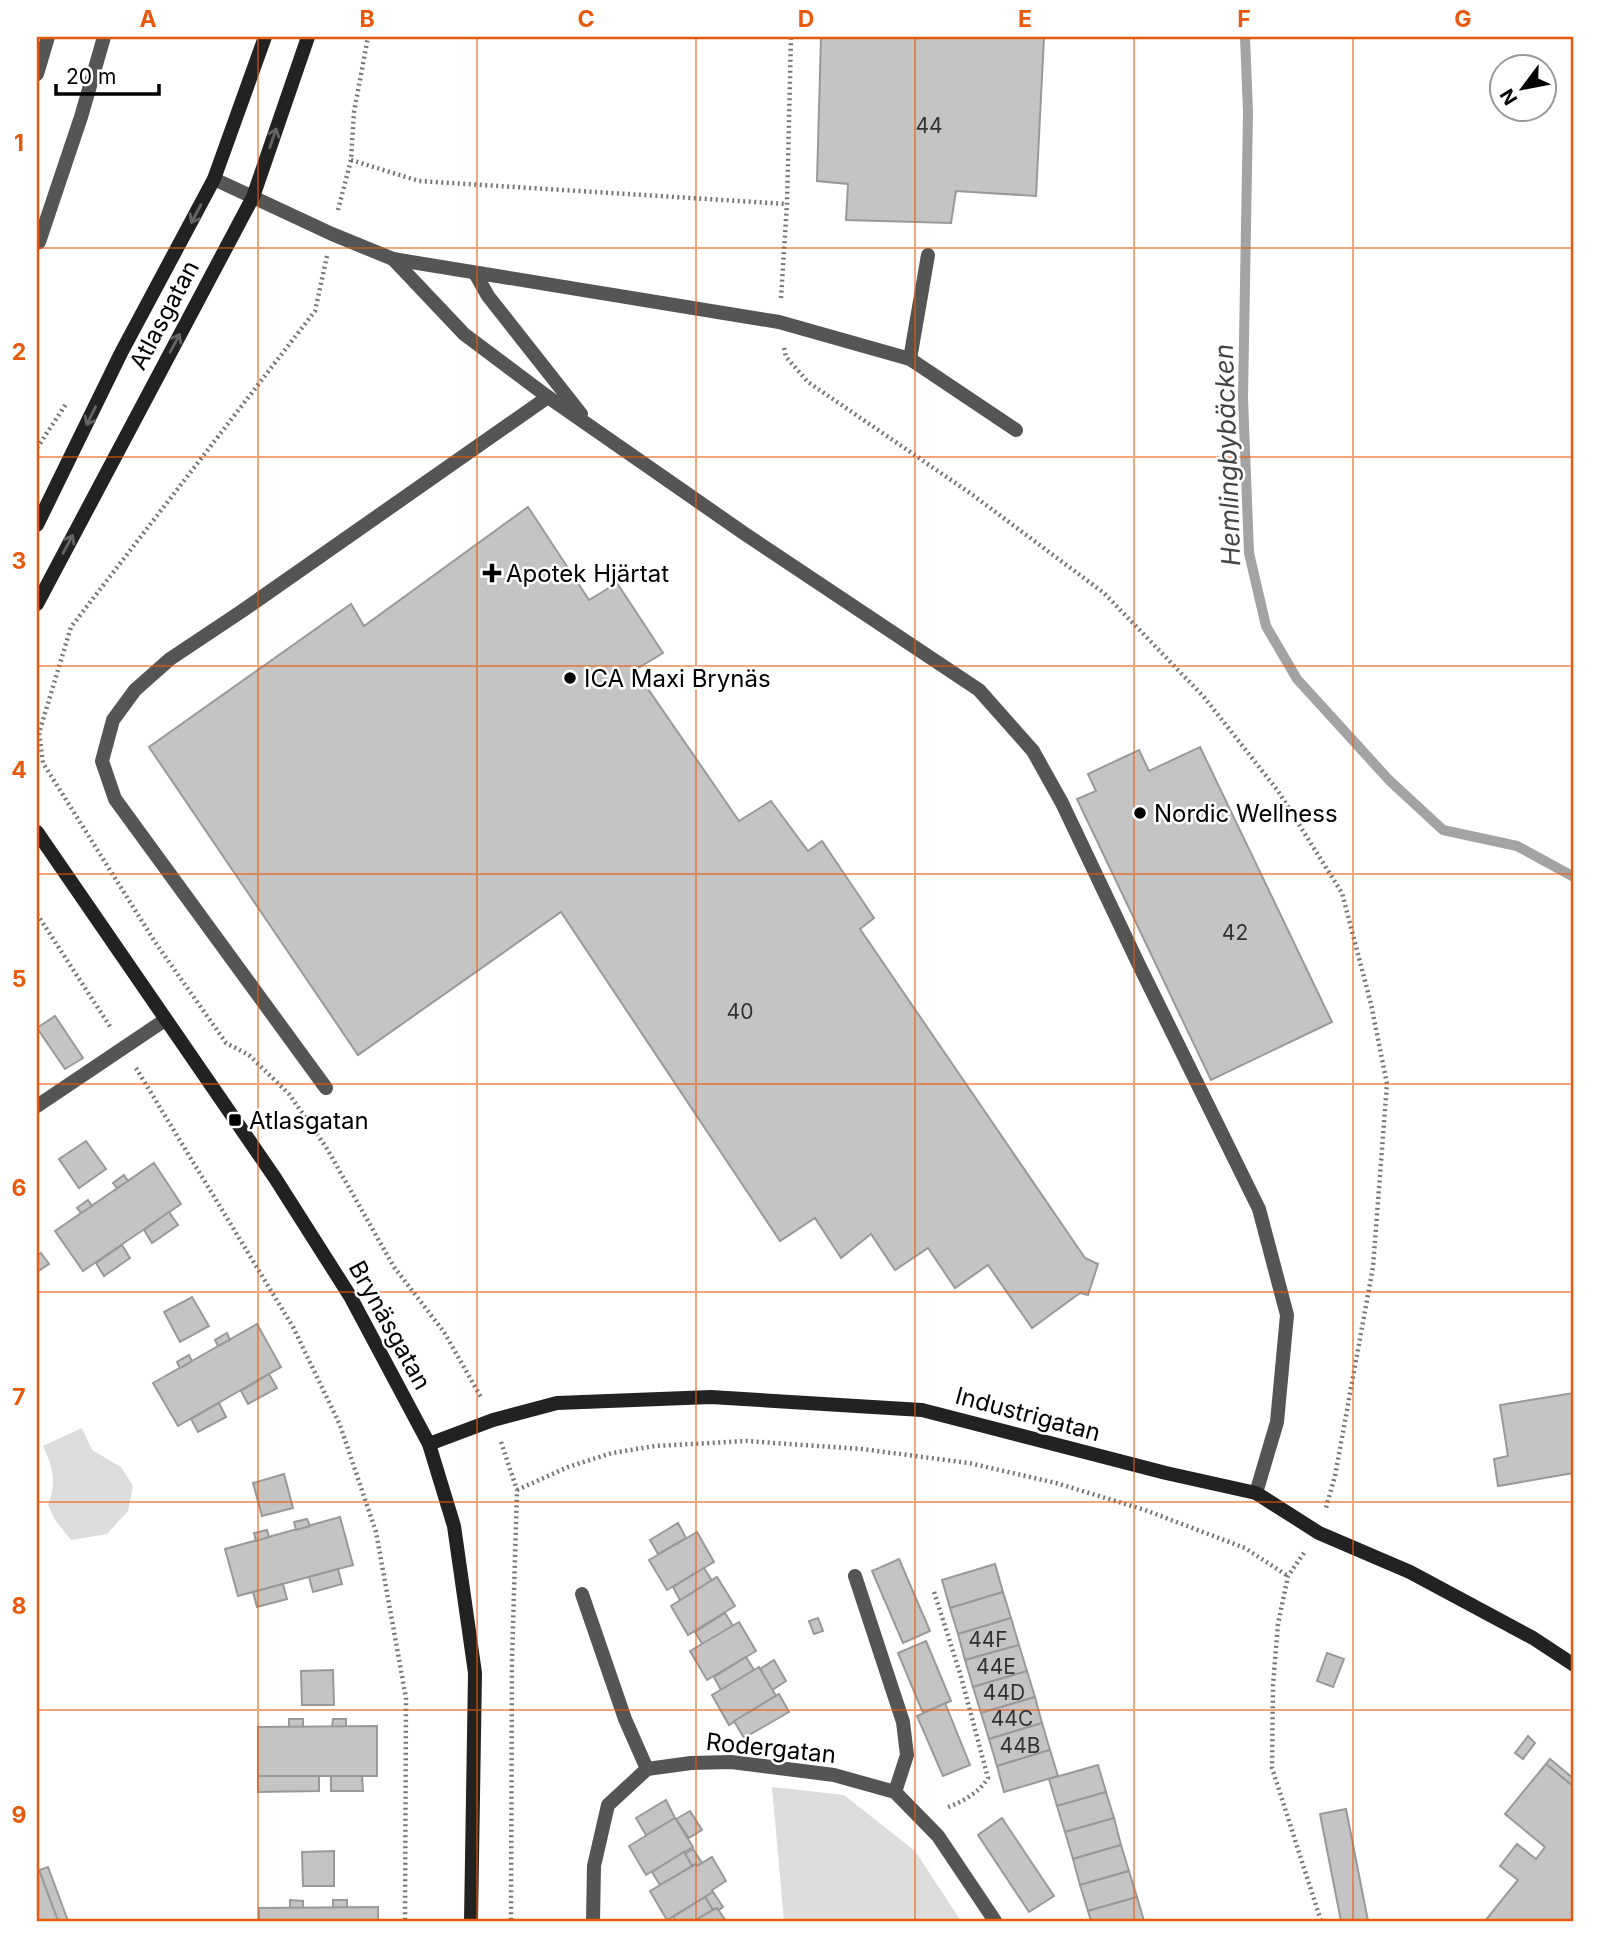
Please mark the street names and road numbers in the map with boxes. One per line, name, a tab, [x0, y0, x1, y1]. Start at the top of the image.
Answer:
street label: Atlasgatan	[123, 255, 205, 375]
street label: Brynäsgatan	[343, 1256, 437, 1394]
street label: Industrigatan	[952, 1381, 1104, 1447]
street label: Rodergatan	[705, 1727, 837, 1769]

